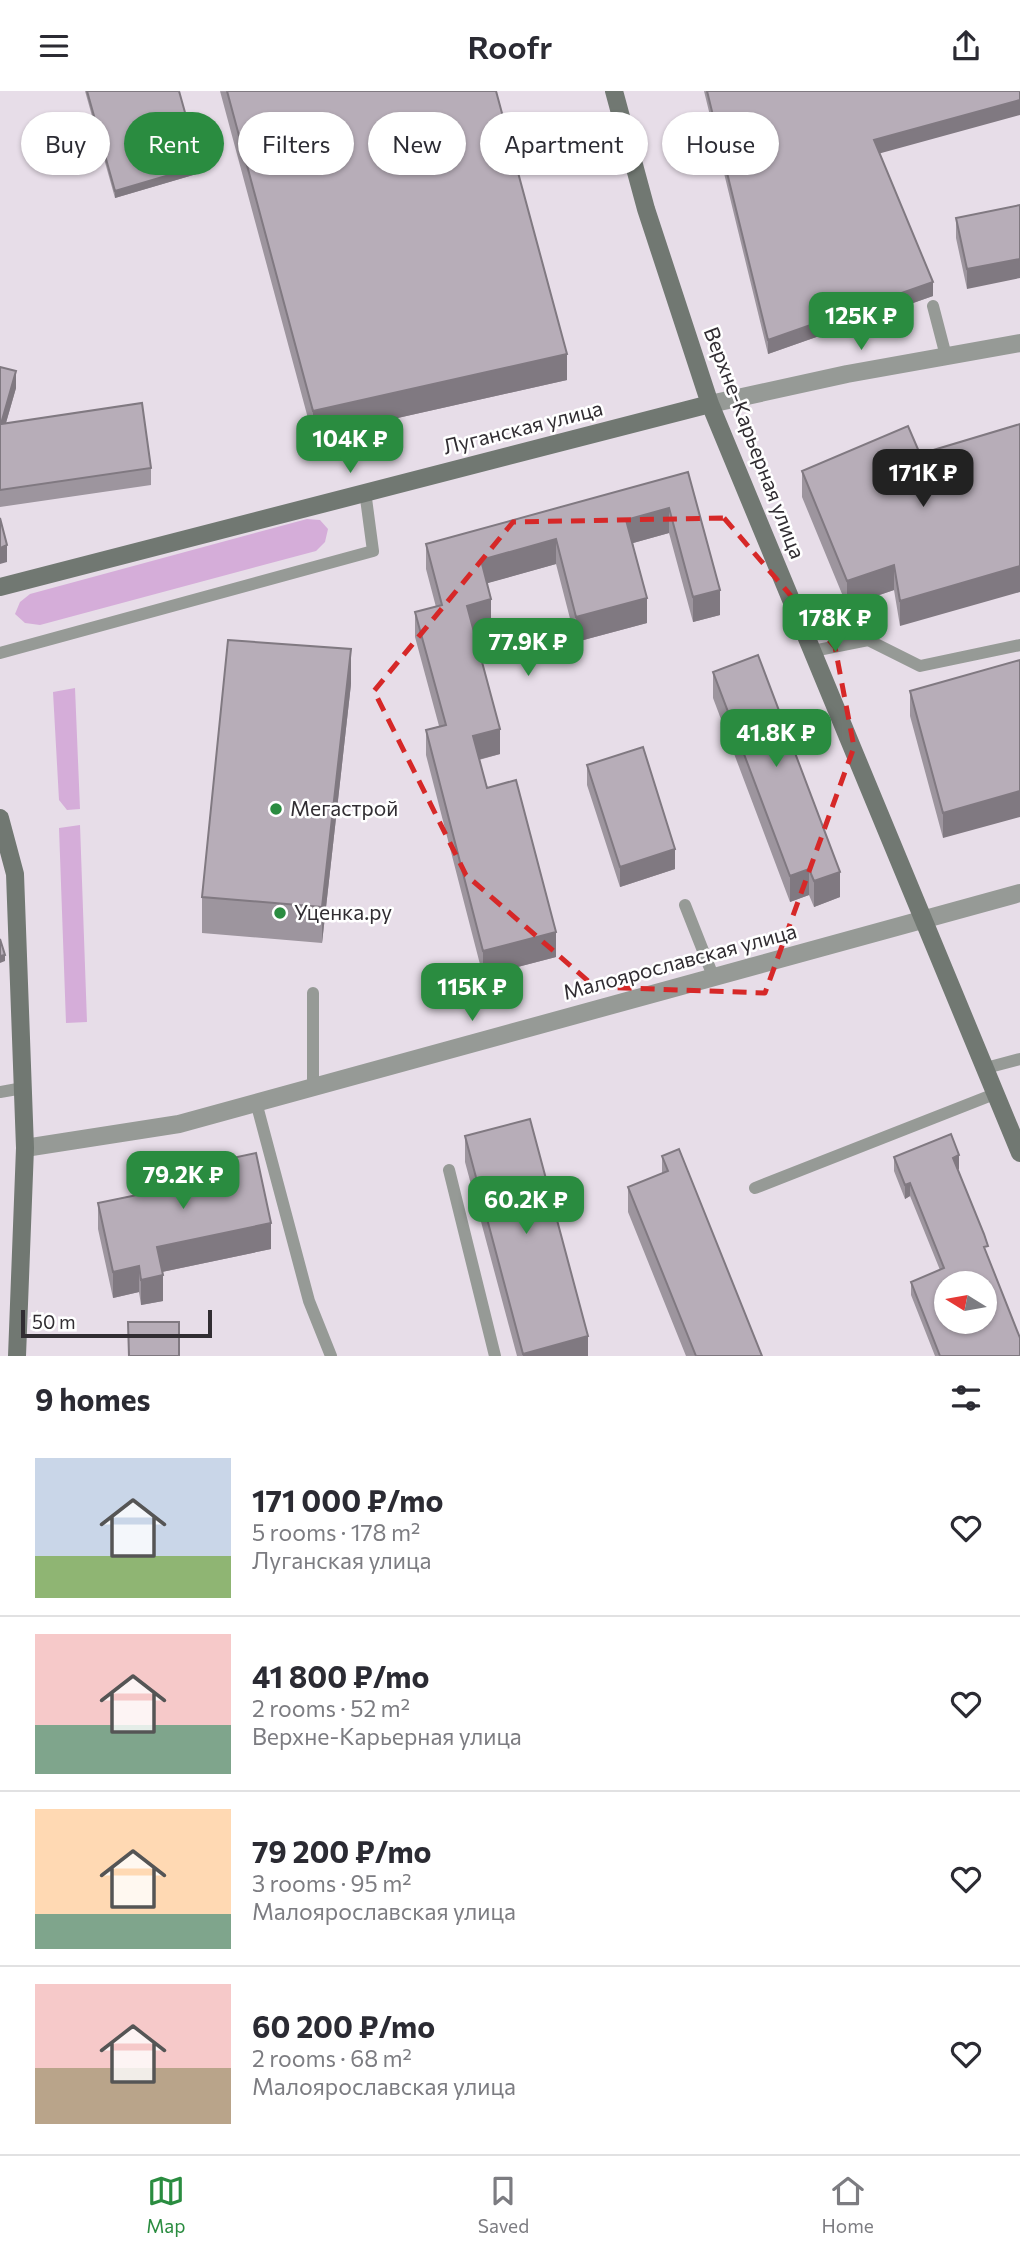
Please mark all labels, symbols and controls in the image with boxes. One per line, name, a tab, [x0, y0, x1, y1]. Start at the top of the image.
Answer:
text: Roofr	[468, 26, 552, 66]
icon: menu	[35, 27, 73, 65]
icon: share	[947, 27, 985, 65]
chip: Buy	[21, 112, 110, 175]
chip: Rent	[124, 112, 224, 175]
chip: Filters	[238, 112, 354, 175]
chip: New	[368, 112, 466, 175]
chip: Apartment	[480, 112, 648, 175]
chip: House	[662, 112, 779, 175]
pin: 125K ₽	[804, 293, 918, 352]
text: 125K ₽	[825, 301, 897, 329]
street label: Верхне-Карьерная улица	[700, 323, 811, 562]
street label: Луганская улица	[440, 395, 605, 458]
pin: 104K ₽	[293, 415, 407, 475]
text: 104K ₽	[312, 424, 388, 452]
pin: 171K ₽	[866, 449, 980, 509]
text: 171K ₽	[888, 458, 958, 486]
pin: 178K ₽	[778, 595, 892, 654]
text: 178K ₽	[799, 603, 871, 631]
pin: 77.9K ₽	[463, 619, 593, 678]
text: 77.9K ₽	[488, 627, 568, 655]
pin: 41.8K ₽	[711, 709, 841, 769]
text: 41.8K ₽	[736, 718, 816, 746]
place label: Мегастрой	[290, 795, 398, 820]
marker: Мегастрой	[268, 801, 284, 817]
place label: Уценка.ру	[294, 899, 392, 924]
marker: Уценка.ру	[272, 905, 288, 921]
street label: Малоярославская улица	[560, 917, 799, 1004]
pin: 115K ₽	[415, 963, 529, 1023]
text: 115K ₽	[437, 972, 507, 1000]
pin: 79.2K ₽	[118, 1151, 248, 1211]
text: 79.2K ₽	[142, 1160, 224, 1188]
pin: 60.2K ₽	[461, 1177, 591, 1236]
text: 60.2K ₽	[484, 1185, 568, 1213]
north arrow	[934, 1271, 998, 1333]
map controls	[934, 1271, 997, 1334]
scale bar	[21, 1307, 212, 1339]
text: 50 m	[32, 1310, 76, 1333]
icon: filters	[947, 1379, 985, 1417]
text: 9 homes	[35, 1380, 150, 1417]
text: 171 000 ₽/mo	[252, 1481, 443, 1518]
icon: home	[91, 1486, 175, 1570]
icon: heart	[947, 1509, 985, 1547]
text: 5 rooms · 178 m²	[252, 1518, 420, 1546]
text: Луганская улица	[252, 1546, 431, 1574]
text: 41 800 ₽/mo	[252, 1657, 429, 1694]
icon: home	[91, 1662, 175, 1746]
icon: heart	[947, 1685, 985, 1723]
text: 2 rooms · 52 m²	[252, 1694, 410, 1722]
text: Верхне-Карьерная улица	[252, 1722, 522, 1750]
text: 79 200 ₽/mo	[252, 1832, 432, 1869]
icon: home	[91, 1837, 175, 1921]
icon: heart	[947, 1860, 985, 1898]
text: 3 rooms · 95 m²	[252, 1869, 411, 1897]
text: Малоярославская улица	[252, 1897, 516, 1925]
text: 60 200 ₽/mo	[252, 2007, 435, 2044]
icon: home	[91, 2012, 175, 2096]
icon: heart	[947, 2035, 985, 2073]
text: 2 rooms · 68 m²	[252, 2044, 412, 2072]
text: Малоярославская улица	[252, 2072, 516, 2100]
tab: Map	[146, 2172, 185, 2237]
tab: Saved	[478, 2172, 529, 2237]
tab: Home	[822, 2172, 874, 2237]

